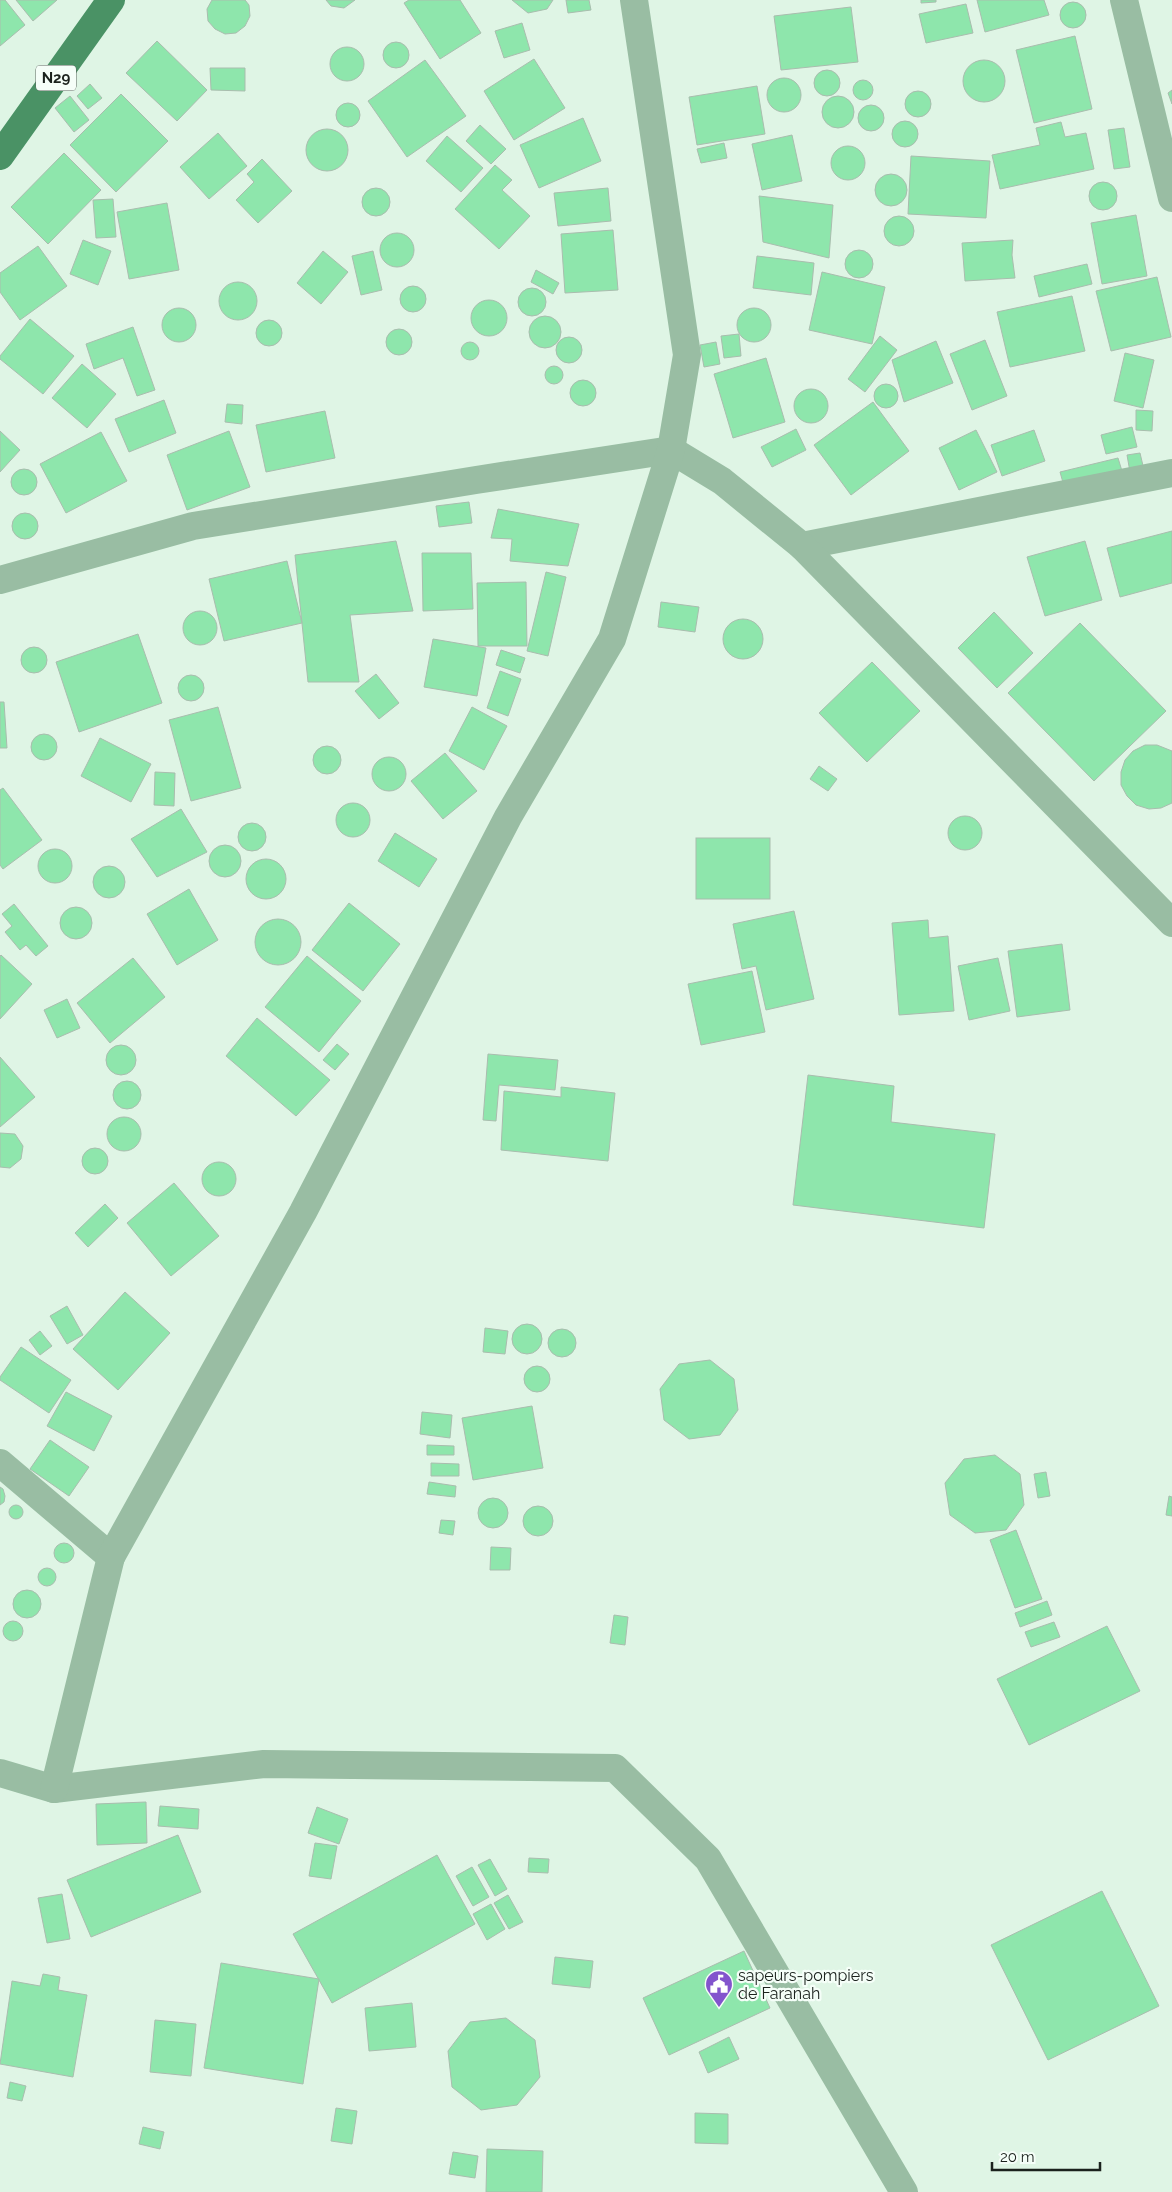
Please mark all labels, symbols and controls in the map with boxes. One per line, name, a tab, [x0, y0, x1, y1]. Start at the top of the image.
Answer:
road number: N29	[36, 66, 76, 90]
place label: sapeurs-pompiers de Faranah	[738, 1966, 874, 2003]
public building icon: sapeurs-pompiers de Faranah	[704, 1969, 734, 2008]
scale bar	[992, 2140, 1100, 2172]
text: 20 m	[1000, 2148, 1035, 2166]

